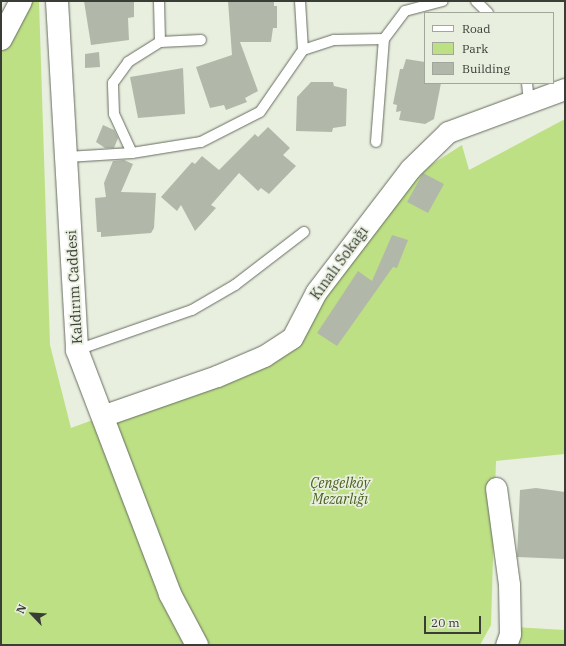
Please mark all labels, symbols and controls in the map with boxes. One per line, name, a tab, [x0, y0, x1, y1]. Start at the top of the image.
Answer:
legend	[424, 12, 554, 84]
text: Road	[462, 21, 491, 36]
text: Park	[462, 41, 488, 56]
text: Building	[462, 61, 510, 76]
street label: Kınalı Sokağı	[307, 223, 371, 303]
street label: Kaldırım Caddesi	[63, 230, 85, 344]
park label: Çengelköy Mezarlığı	[310, 475, 370, 508]
north arrow	[12, 594, 52, 634]
text: N	[13, 602, 29, 616]
scale bar	[426, 608, 483, 634]
text: 20 m	[431, 615, 460, 630]

